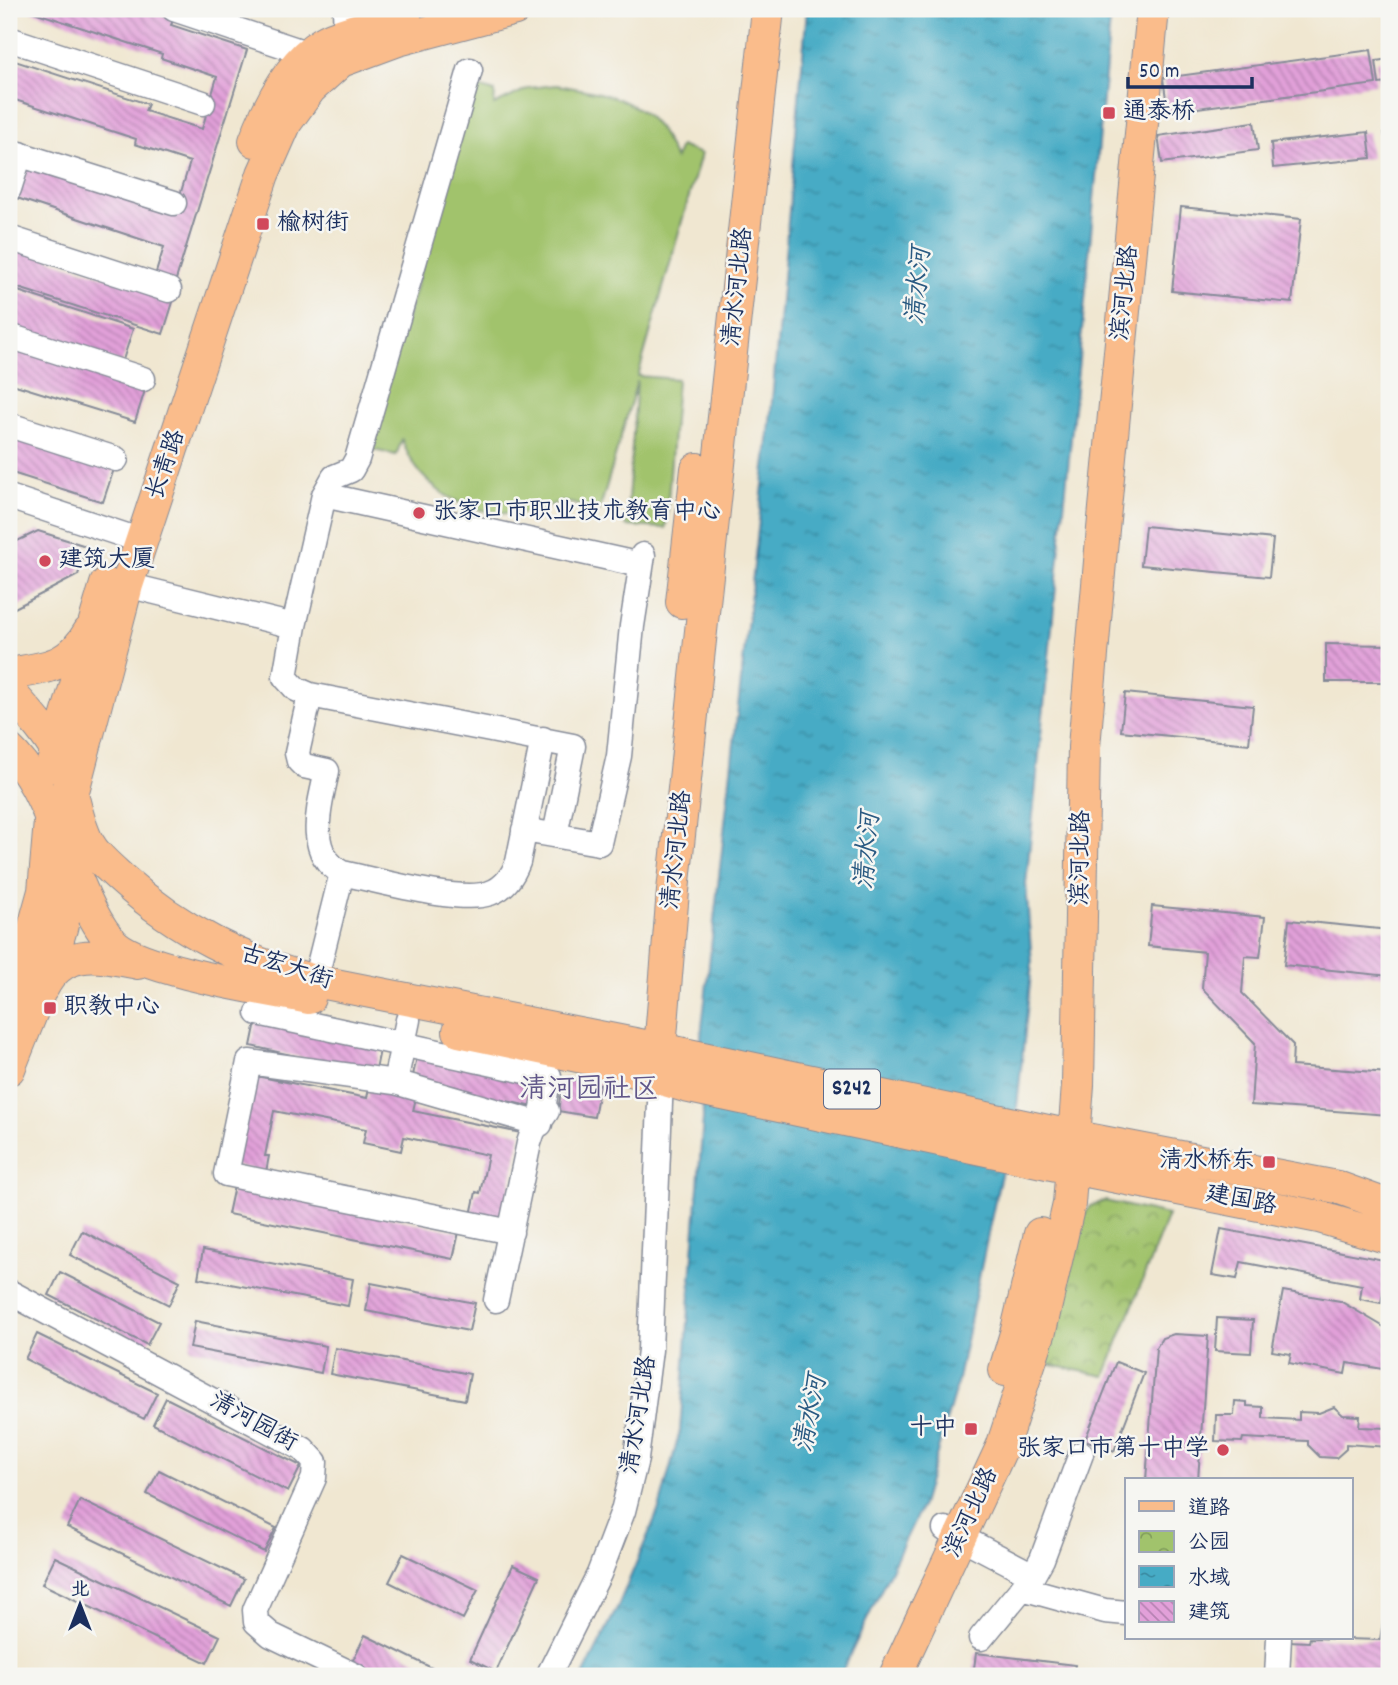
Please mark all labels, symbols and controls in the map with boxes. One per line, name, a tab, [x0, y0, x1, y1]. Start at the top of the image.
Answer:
scale bar	[1128, 46, 1253, 90]
text: 50 m	[1139, 58, 1179, 88]
place label: 通泰桥	[1123, 96, 1195, 130]
marker: 通泰桥	[1101, 105, 1117, 121]
place label: 榆树街	[277, 207, 349, 241]
marker: 榆树街	[255, 216, 271, 232]
street label: 清水河北路	[716, 226, 762, 348]
water label: 清水河	[898, 242, 942, 326]
street label: 滨河北路	[1104, 243, 1148, 343]
street label: 长青路	[139, 425, 195, 505]
place label: 张家口市职业技术教育中心	[433, 496, 721, 530]
marker: 张家口市职业技术教育中心	[411, 505, 427, 521]
place label: 建筑大厦	[59, 544, 155, 578]
marker: 建筑大厦	[37, 553, 53, 569]
street label: 清水河北路	[655, 789, 701, 911]
water label: 清水河	[847, 807, 891, 891]
street label: 滨河北路	[1064, 810, 1100, 906]
street label: 古宏大街	[235, 937, 337, 999]
place label: 职教中心	[64, 991, 160, 1025]
marker: 职教中心	[42, 1000, 58, 1016]
road number: S242	[824, 1070, 880, 1108]
district label: 清河园社区	[519, 1072, 659, 1112]
place label: 清水桥东	[1159, 1145, 1255, 1179]
marker: 清水桥东	[1261, 1154, 1277, 1170]
street label: 建国路	[1202, 1177, 1280, 1225]
street label: 清水河北路	[614, 1353, 666, 1477]
water label: 清水河	[786, 1368, 838, 1456]
street label: 清河园街	[203, 1385, 303, 1461]
place label: 十中	[909, 1412, 957, 1446]
marker: 十中	[963, 1421, 979, 1437]
place label: 张家口市第十中学	[1017, 1433, 1209, 1467]
marker: 张家口市第十中学	[1215, 1442, 1231, 1458]
street label: 滨河北路	[936, 1462, 1008, 1564]
legend	[1125, 1478, 1352, 1640]
text: 道路	[1188, 1495, 1230, 1525]
text: 公园	[1188, 1529, 1230, 1559]
text: 水域	[1188, 1565, 1230, 1595]
north arrow	[46, 1570, 116, 1640]
text: 北	[70, 1578, 90, 1605]
text: 建筑	[1188, 1599, 1230, 1629]

